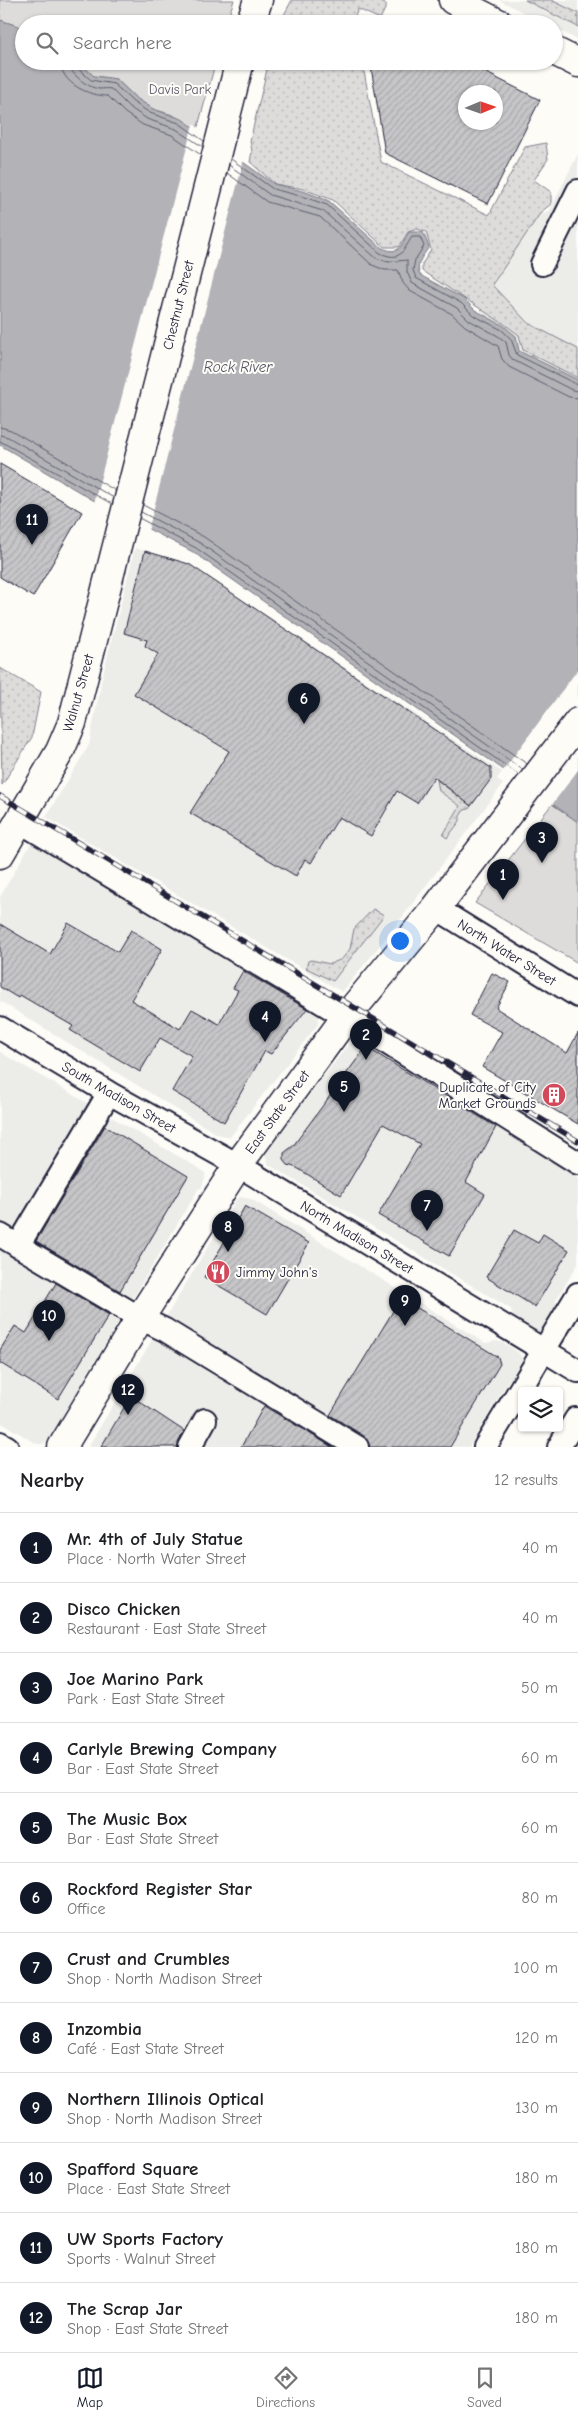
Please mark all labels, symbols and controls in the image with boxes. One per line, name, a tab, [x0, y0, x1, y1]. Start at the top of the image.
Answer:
search box	[15, 15, 563, 70]
icon: search	[33, 29, 61, 57]
text: Search here	[73, 32, 172, 54]
park label: Davis Park	[149, 81, 211, 98]
north arrow	[458, 85, 503, 130]
street label: Chestnut Street	[159, 258, 198, 352]
water label: Rock River	[204, 358, 273, 376]
pin: 11	[16, 504, 48, 545]
street label: Walnut Street	[59, 651, 98, 734]
pin: 6	[288, 683, 320, 724]
pin: 3	[526, 822, 558, 863]
pin: 1	[487, 859, 519, 900]
street label: North Water Street	[454, 915, 560, 990]
your location	[387, 928, 413, 954]
pin: 4	[249, 1001, 281, 1042]
pin: 2	[350, 1019, 382, 1060]
street label: South Madison Street	[59, 1058, 180, 1137]
street label: East State Street	[241, 1066, 314, 1157]
pin: 5	[328, 1071, 360, 1112]
place label: Duplicate of City Market Grounds	[438, 1079, 537, 1112]
building icon: Duplicate of City Market Grounds	[541, 1082, 567, 1108]
pin: 7	[411, 1190, 443, 1231]
street label: North Madison Street	[297, 1197, 417, 1278]
pin: 8	[212, 1211, 244, 1252]
restaurant icon: Jimmy John's	[205, 1259, 231, 1285]
place label: Jimmy John's	[236, 1264, 317, 1281]
pin: 9	[389, 1285, 421, 1326]
pin: 10	[33, 1300, 65, 1341]
pin: 12	[112, 1374, 144, 1415]
map controls	[518, 1387, 563, 1432]
button: layers	[518, 1387, 563, 1432]
text: Nearby	[20, 1468, 84, 1492]
text: 12 results	[494, 1471, 558, 1489]
text: Mr. 4th of July Statue	[67, 1528, 243, 1550]
text: 1	[33, 1539, 39, 1557]
text: 40 m	[522, 1539, 558, 1557]
text: Place · North Water Street	[67, 1550, 246, 1568]
text: Disco Chicken	[67, 1598, 181, 1620]
text: 2	[32, 1609, 40, 1627]
text: 40 m	[522, 1609, 558, 1627]
text: Restaurant · East State Street	[67, 1620, 266, 1638]
text: Joe Marino Park	[67, 1668, 203, 1690]
text: 3	[32, 1679, 40, 1697]
text: 50 m	[521, 1679, 558, 1697]
text: Park · East State Street	[67, 1690, 224, 1708]
text: Carlyle Brewing Company	[67, 1738, 276, 1760]
text: 4	[32, 1749, 40, 1767]
text: 60 m	[521, 1749, 558, 1767]
text: Bar · East State Street	[67, 1760, 218, 1778]
text: The Music Box	[67, 1808, 187, 1830]
text: 5	[32, 1819, 40, 1837]
text: 60 m	[521, 1819, 558, 1837]
text: Bar · East State Street	[67, 1830, 218, 1848]
text: Rockford Register Star	[67, 1878, 252, 1900]
text: 6	[32, 1889, 40, 1907]
text: 80 m	[521, 1889, 558, 1907]
text: Office	[67, 1900, 106, 1918]
text: Crust and Crumbles	[67, 1948, 230, 1970]
text: 7	[32, 1959, 40, 1977]
text: 100 m	[514, 1959, 558, 1977]
text: Shop · North Madison Street	[67, 1970, 262, 1988]
text: Inzombia	[67, 2018, 142, 2040]
text: 8	[32, 2029, 40, 2047]
text: 120 m	[515, 2029, 558, 2047]
text: Café · East State Street	[67, 2040, 224, 2058]
text: Northern Illinois Optical	[67, 2088, 264, 2110]
text: 9	[32, 2099, 40, 2117]
text: 130 m	[515, 2099, 558, 2117]
text: Shop · North Madison Street	[67, 2110, 262, 2128]
text: Spafford Square	[67, 2158, 198, 2180]
text: 10	[28, 2169, 44, 2187]
text: 180 m	[515, 2169, 558, 2187]
text: Place · East State Street	[67, 2180, 230, 2198]
text: UW Sports Factory	[67, 2228, 223, 2250]
text: 11	[30, 2239, 42, 2257]
text: 180 m	[515, 2239, 558, 2257]
text: Sports · Walnut Street	[67, 2250, 215, 2268]
text: The Scrap Jar	[67, 2298, 182, 2320]
text: 12	[29, 2309, 43, 2327]
text: 180 m	[515, 2309, 558, 2327]
text: Shop · East State Street	[67, 2320, 228, 2338]
tab: Map	[76, 2364, 104, 2411]
tab: Directions	[256, 2364, 315, 2411]
tab: Saved	[467, 2364, 502, 2411]

